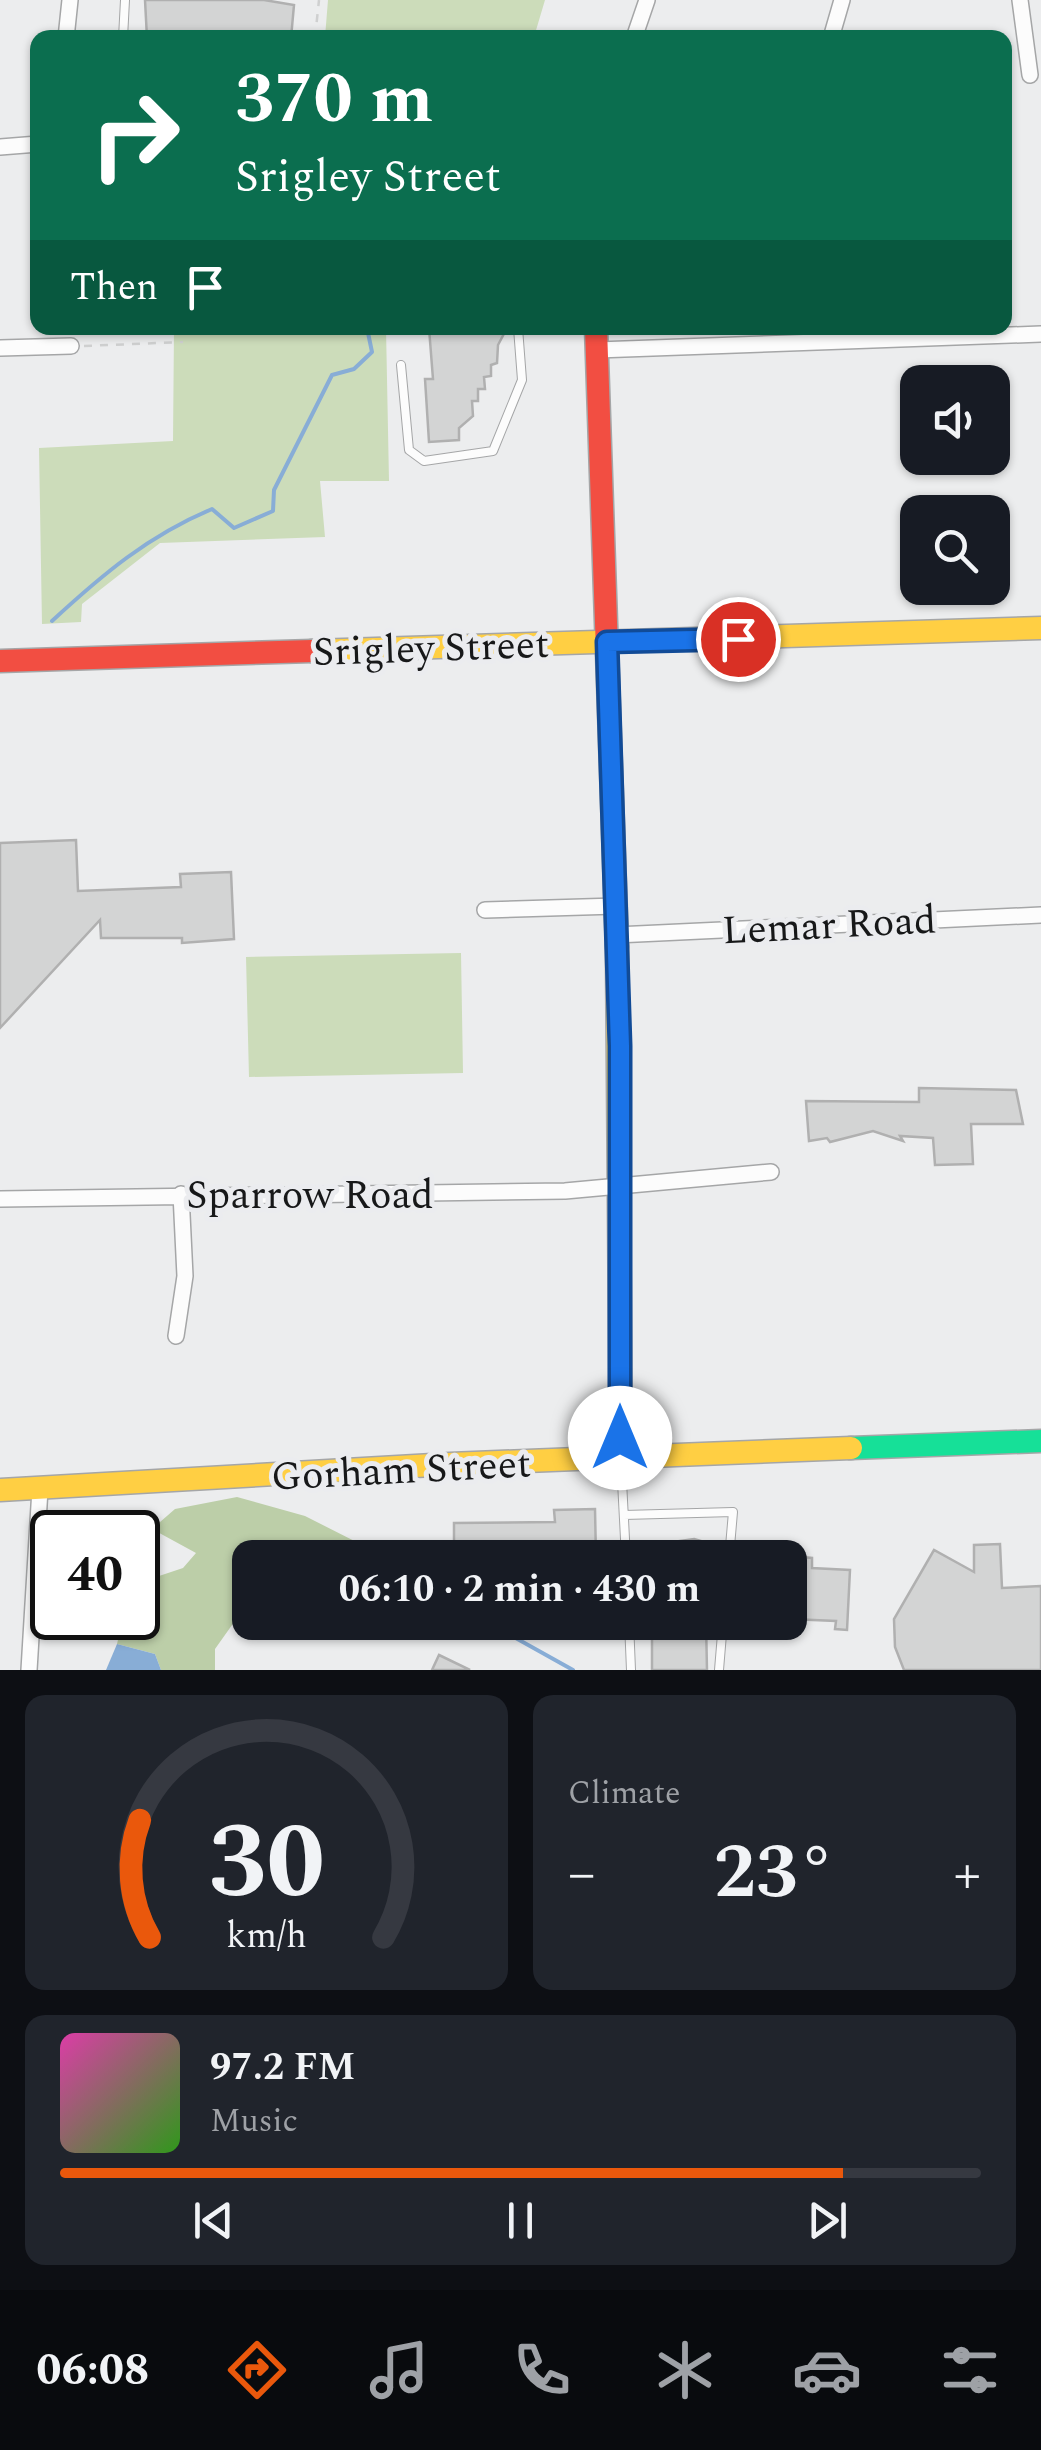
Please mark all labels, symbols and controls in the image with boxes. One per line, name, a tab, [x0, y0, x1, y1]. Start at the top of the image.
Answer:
text: 370 m	[235, 47, 433, 153]
icon: right	[70, 70, 200, 200]
text: Srigley Street	[235, 143, 501, 212]
text: Then	[70, 259, 158, 317]
icon: arrive	[178, 260, 233, 315]
map controls	[900, 365, 1010, 605]
button: sound	[900, 365, 1010, 475]
button: search	[900, 495, 1010, 605]
pin	[696, 597, 781, 682]
icon: arrive	[711, 612, 766, 667]
street label: Srigley Street	[312, 615, 550, 684]
street label: Lemar Road	[720, 890, 938, 963]
street label: Sparrow Road	[186, 1166, 434, 1227]
position arrow	[568, 1386, 672, 1490]
street label: Gorham Street	[270, 1434, 533, 1509]
speed limit sign: 40	[30, 1510, 160, 1640]
text: 06:10 · 2 min · 430 m	[339, 1561, 700, 1619]
text: Climate	[568, 1769, 680, 1818]
text: 30	[208, 1785, 325, 1943]
text: 23°	[714, 1817, 835, 1931]
text: −	[568, 1833, 596, 1916]
text: +	[953, 1833, 981, 1916]
text: km/h	[226, 1909, 307, 1964]
text: 97.2 FM	[210, 2039, 355, 2097]
text: Music	[210, 2097, 298, 2146]
icon: previous	[186, 2193, 241, 2248]
icon: pause	[493, 2193, 548, 2248]
icon: next	[800, 2193, 855, 2248]
icon: directions	[222, 2335, 292, 2405]
icon: music	[364, 2335, 434, 2405]
icon: phone	[507, 2335, 577, 2405]
icon: climate	[650, 2335, 720, 2405]
icon: car	[792, 2335, 862, 2405]
icon: filters	[935, 2335, 1005, 2405]
text: 06:08	[36, 2336, 149, 2405]

